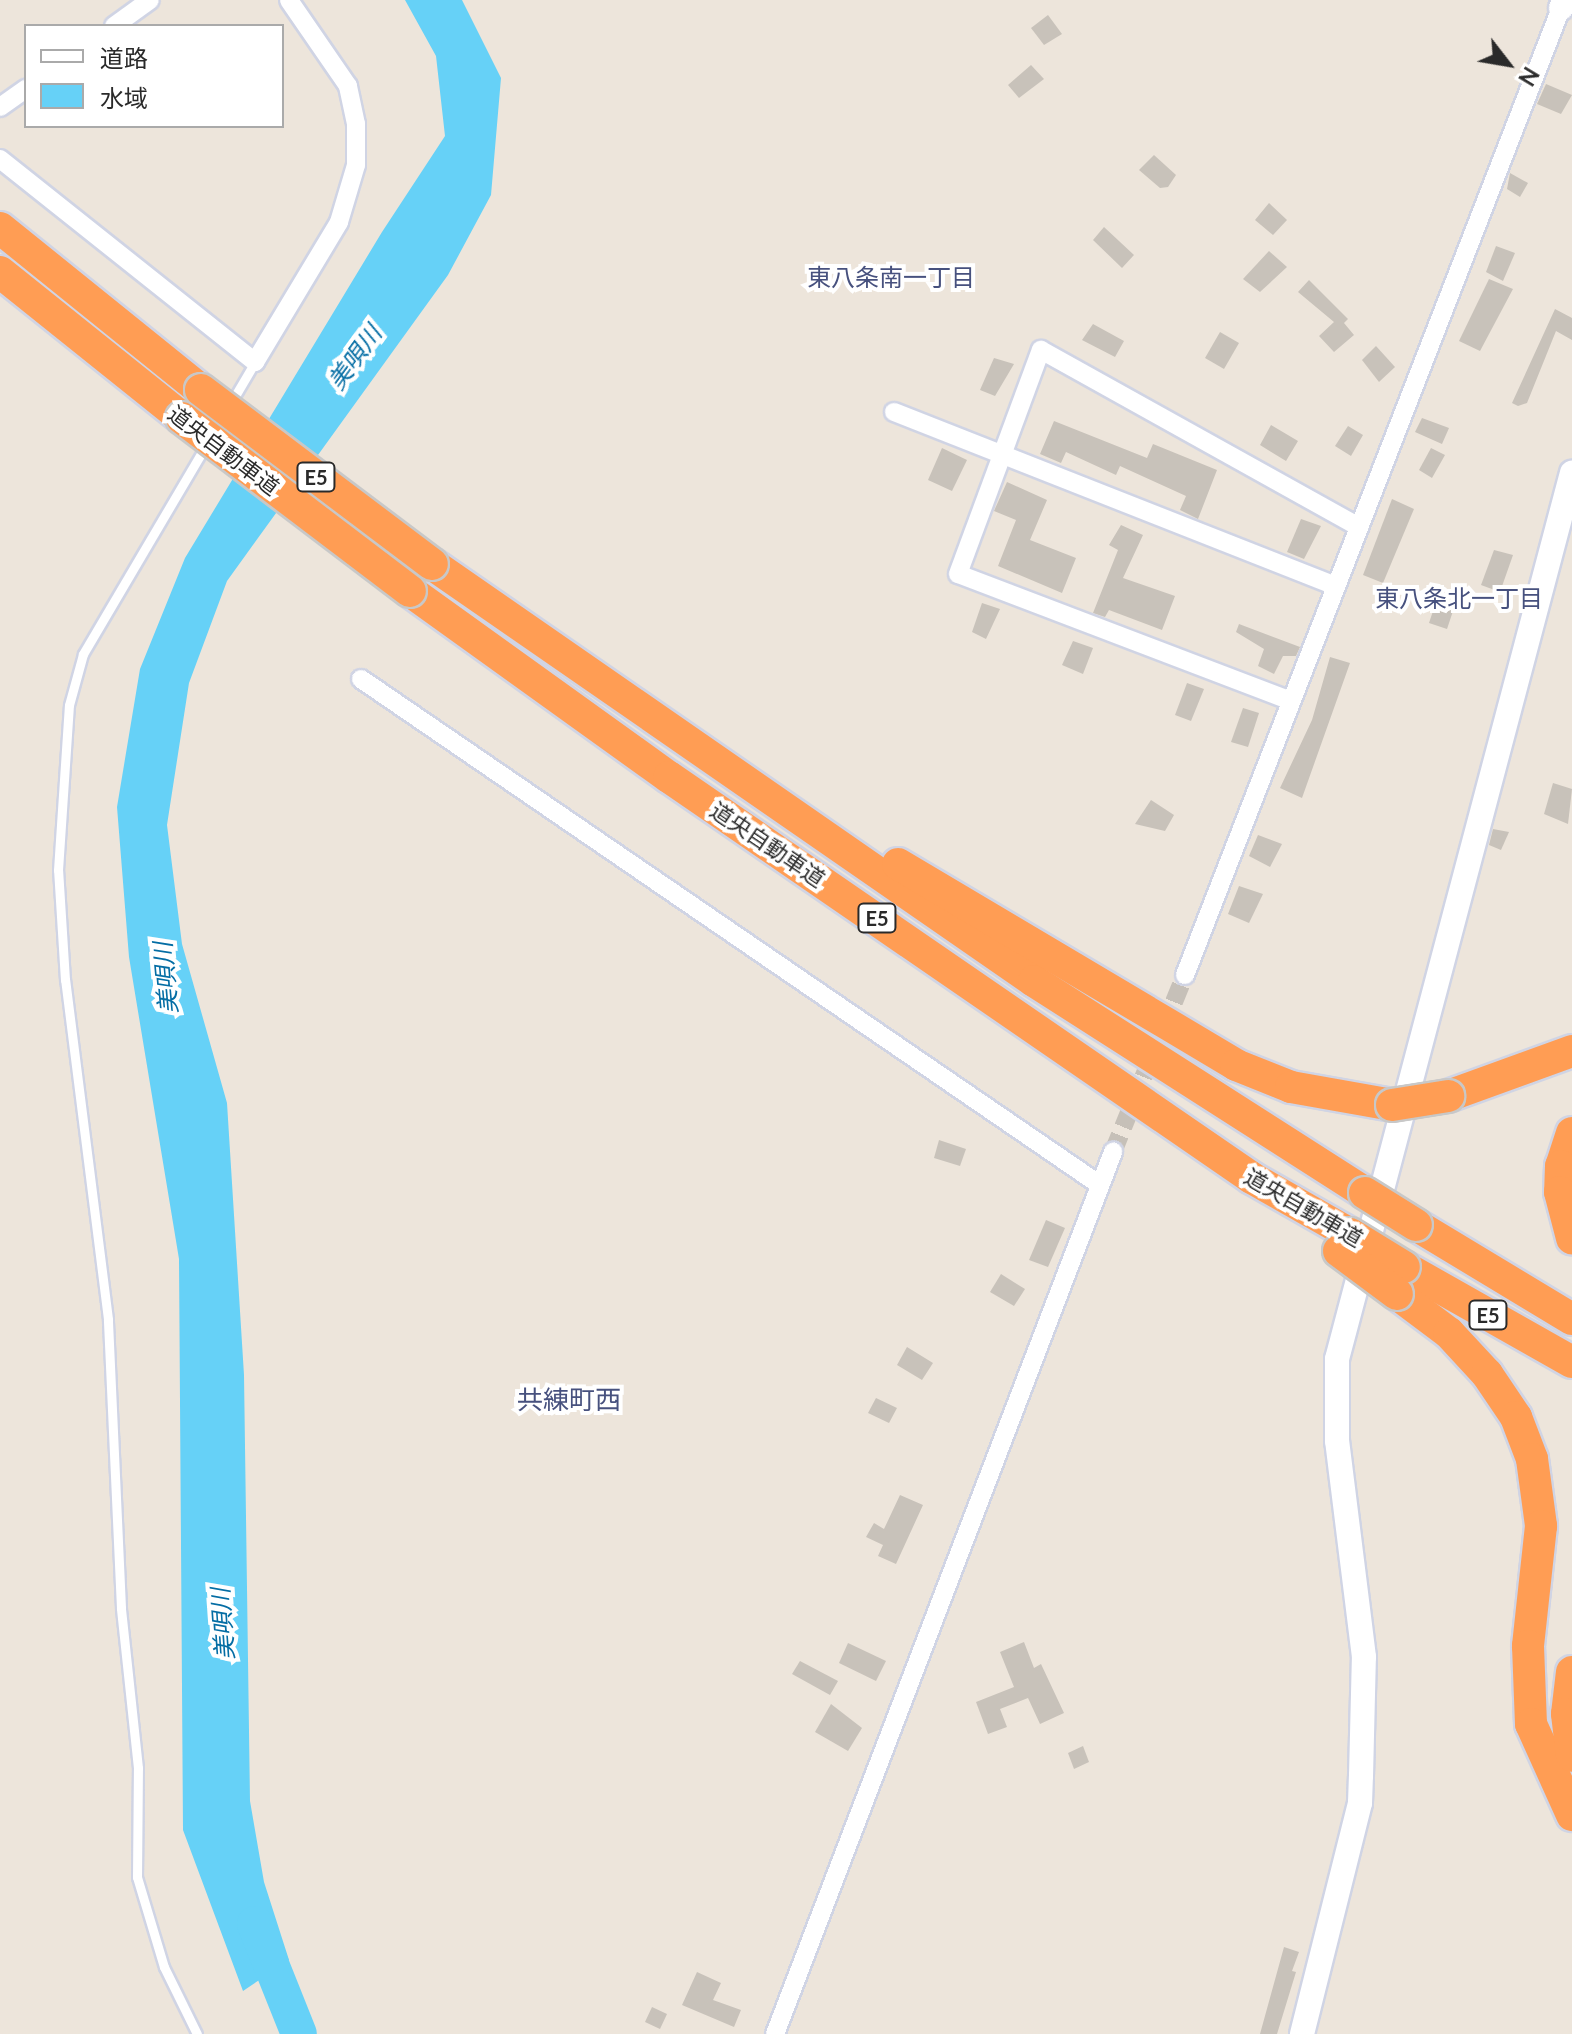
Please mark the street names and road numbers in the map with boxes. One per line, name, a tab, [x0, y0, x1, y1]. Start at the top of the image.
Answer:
street label: 道央自動車道	[163, 400, 285, 500]
road number: E5	[296, 461, 336, 493]
street label: 道央自動車道	[706, 796, 830, 892]
road number: E5	[857, 902, 897, 934]
street label: 道央自動車道	[1240, 1163, 1368, 1251]
road number: E5	[1468, 1299, 1508, 1331]

